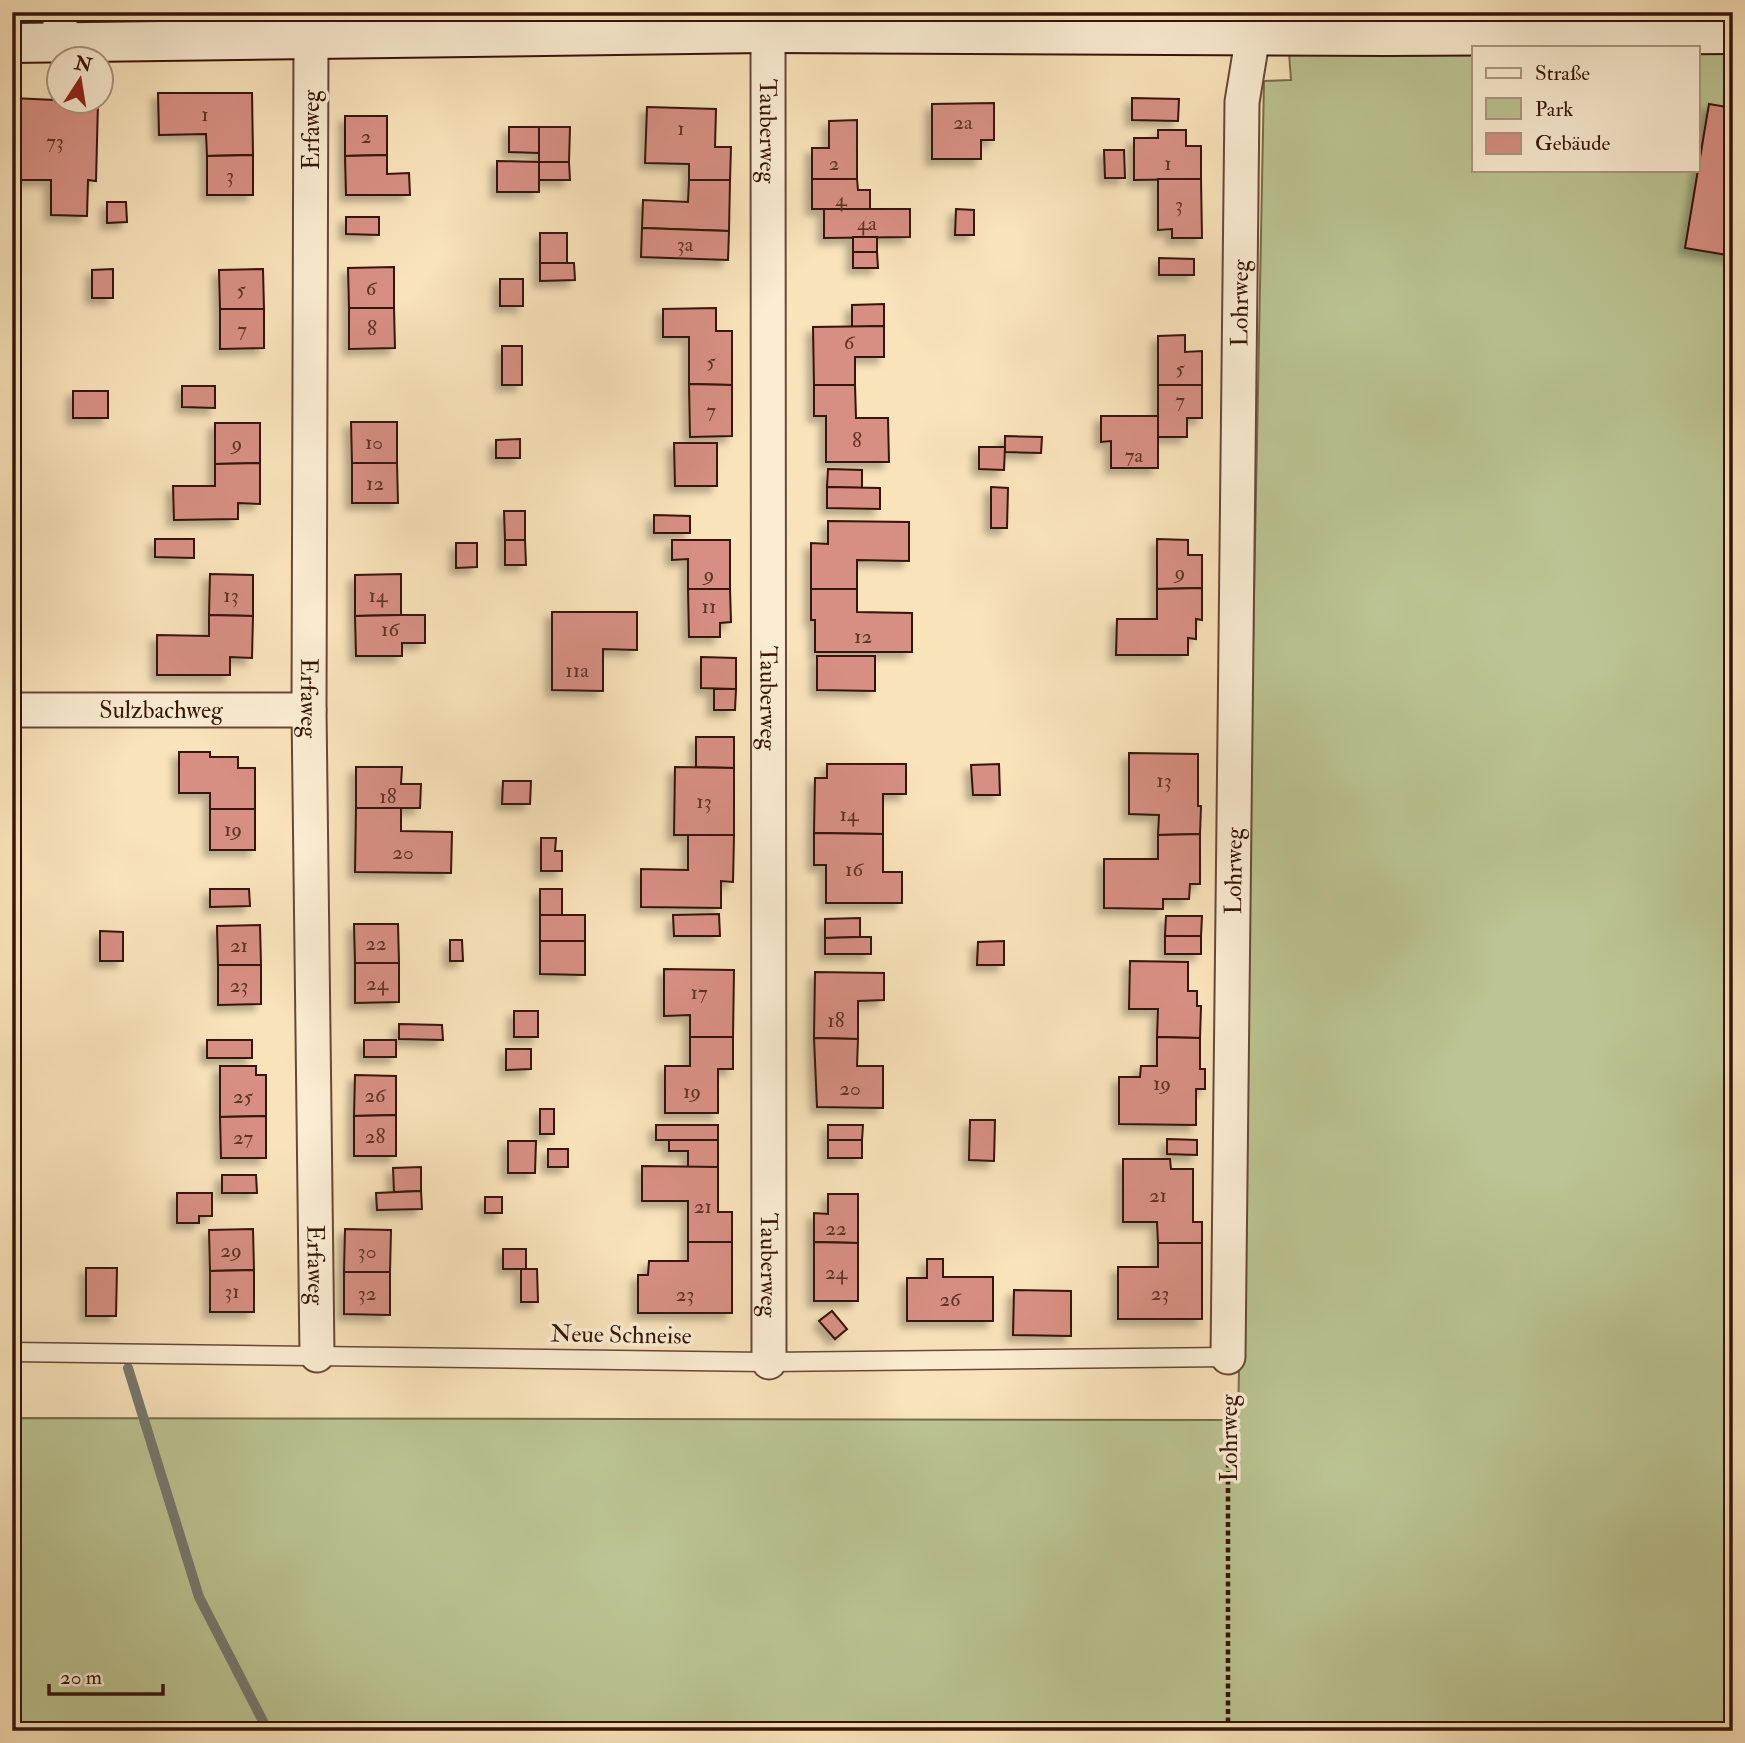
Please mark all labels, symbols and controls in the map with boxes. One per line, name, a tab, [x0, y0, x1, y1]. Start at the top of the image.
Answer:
north arrow	[46, 46, 116, 116]
legend	[1472, 46, 1700, 172]
text: N	[72, 51, 95, 78]
text: Straße	[1535, 60, 1590, 87]
street label: Tauberweg	[753, 79, 784, 185]
street label: Erfaweg	[296, 89, 327, 170]
text: Park	[1535, 96, 1573, 123]
house number: 1	[201, 101, 209, 128]
house number: 2a	[953, 109, 973, 136]
house number: 1	[677, 115, 685, 142]
house number: 2	[361, 123, 371, 150]
house number: 73	[46, 128, 64, 155]
text: Gebäude	[1535, 130, 1611, 157]
house number: 2	[829, 150, 839, 177]
house number: 1	[1164, 150, 1172, 177]
house number: 3	[226, 162, 234, 189]
house number: 4	[835, 186, 848, 213]
house number: 3	[1175, 191, 1183, 218]
house number: 4a	[857, 210, 877, 237]
house number: 3a	[677, 231, 694, 258]
street label: Lohrweg	[1224, 258, 1256, 347]
house number: 6	[366, 275, 378, 302]
house number: 5	[236, 276, 246, 303]
house number: 8	[367, 315, 377, 342]
house number: 7	[237, 316, 247, 343]
house number: 6	[844, 329, 856, 356]
house number: 5	[706, 348, 716, 375]
house number: 5	[1175, 355, 1185, 382]
house number: 7	[1175, 387, 1185, 414]
house number: 7	[706, 397, 716, 424]
house number: 8	[852, 427, 862, 454]
house number: 10	[365, 429, 383, 456]
house number: 9	[230, 430, 242, 457]
house number: 7a	[1125, 442, 1143, 469]
house number: 12	[366, 470, 384, 497]
house number: 9	[1173, 559, 1185, 586]
house number: 9	[702, 561, 714, 588]
house number: 13	[223, 582, 239, 609]
house number: 14	[369, 582, 389, 609]
house number: 11	[702, 593, 717, 620]
house number: 16	[381, 616, 400, 643]
house number: 12	[854, 623, 872, 650]
street label: Tauberweg	[753, 646, 784, 752]
house number: 11a	[565, 657, 589, 684]
street label: Erfaweg	[293, 658, 325, 739]
street label: Sulzbachweg	[99, 695, 224, 726]
house number: 13	[1156, 767, 1172, 794]
house number: 18	[379, 783, 397, 810]
house number: 13	[696, 788, 712, 815]
house number: 14	[840, 801, 860, 828]
house number: 19	[224, 816, 242, 843]
street label: Lohrweg	[1217, 826, 1249, 915]
house number: 20	[392, 839, 414, 866]
house number: 16	[845, 856, 864, 883]
house number: 22	[365, 930, 387, 957]
house number: 21	[230, 932, 248, 959]
house number: 24	[366, 970, 390, 997]
house number: 23	[230, 972, 248, 999]
house number: 17	[690, 979, 708, 1006]
house number: 18	[827, 1007, 845, 1034]
house number: 19	[1153, 1070, 1171, 1097]
house number: 20	[839, 1075, 861, 1102]
house number: 19	[683, 1078, 701, 1105]
house number: 26	[364, 1082, 387, 1109]
house number: 25	[233, 1083, 254, 1110]
house number: 28	[365, 1123, 385, 1150]
house number: 27	[233, 1124, 253, 1151]
house number: 21	[1149, 1182, 1167, 1209]
house number: 21	[694, 1193, 712, 1220]
street label: Tauberweg	[753, 1213, 784, 1319]
house number: 22	[825, 1215, 847, 1242]
street label: Erfaweg	[300, 1225, 332, 1306]
house number: 29	[220, 1237, 242, 1264]
house number: 30	[358, 1238, 376, 1265]
house number: 24	[825, 1259, 849, 1286]
house number: 31	[224, 1278, 240, 1305]
house number: 32	[358, 1280, 376, 1307]
house number: 23	[1151, 1280, 1169, 1307]
house number: 23	[676, 1281, 694, 1308]
house number: 26	[939, 1286, 962, 1313]
street label: Neue Schneise	[550, 1318, 692, 1352]
street label: Lohrweg	[1214, 1393, 1245, 1481]
scale bar	[49, 1652, 163, 1696]
text: 20 m	[60, 1664, 102, 1691]

